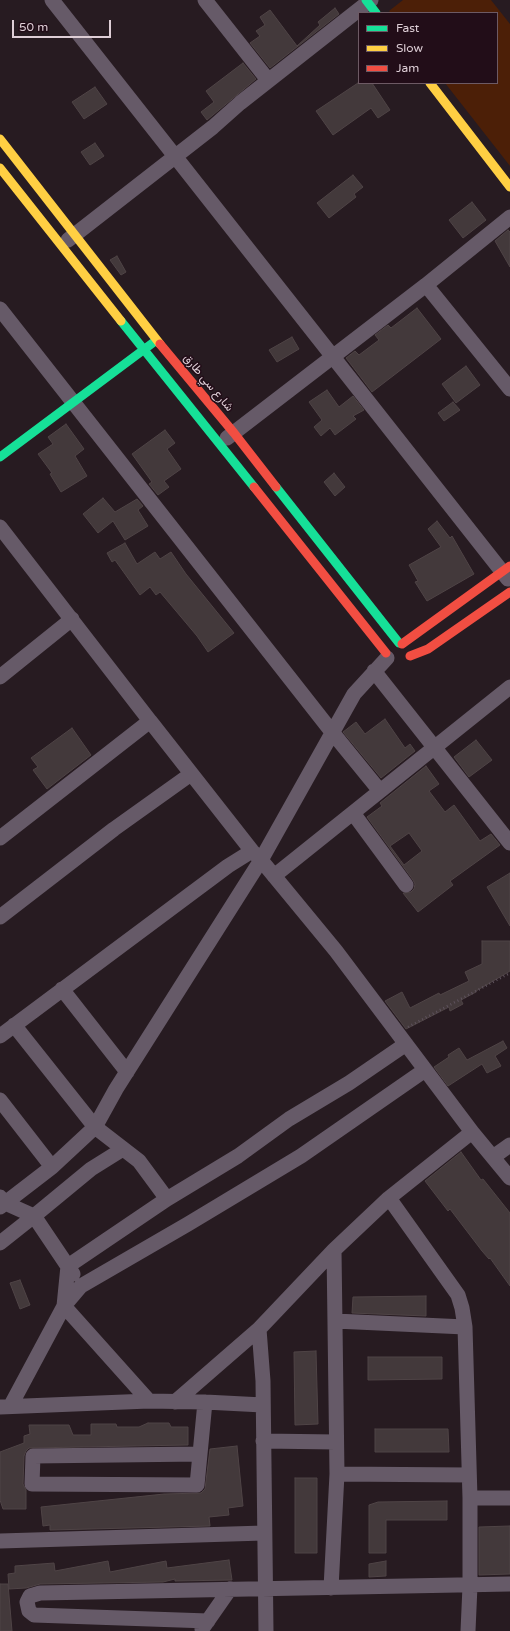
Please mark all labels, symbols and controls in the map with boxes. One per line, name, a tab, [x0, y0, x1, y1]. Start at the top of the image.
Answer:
scale bar	[14, 12, 113, 38]
legend	[358, 12, 498, 84]
text: 50 m	[19, 20, 48, 34]
text: Fast	[396, 21, 419, 35]
text: Slow	[396, 41, 423, 55]
text: Jam	[396, 61, 419, 75]
street label: شارع سي طارق	[180, 351, 236, 415]

